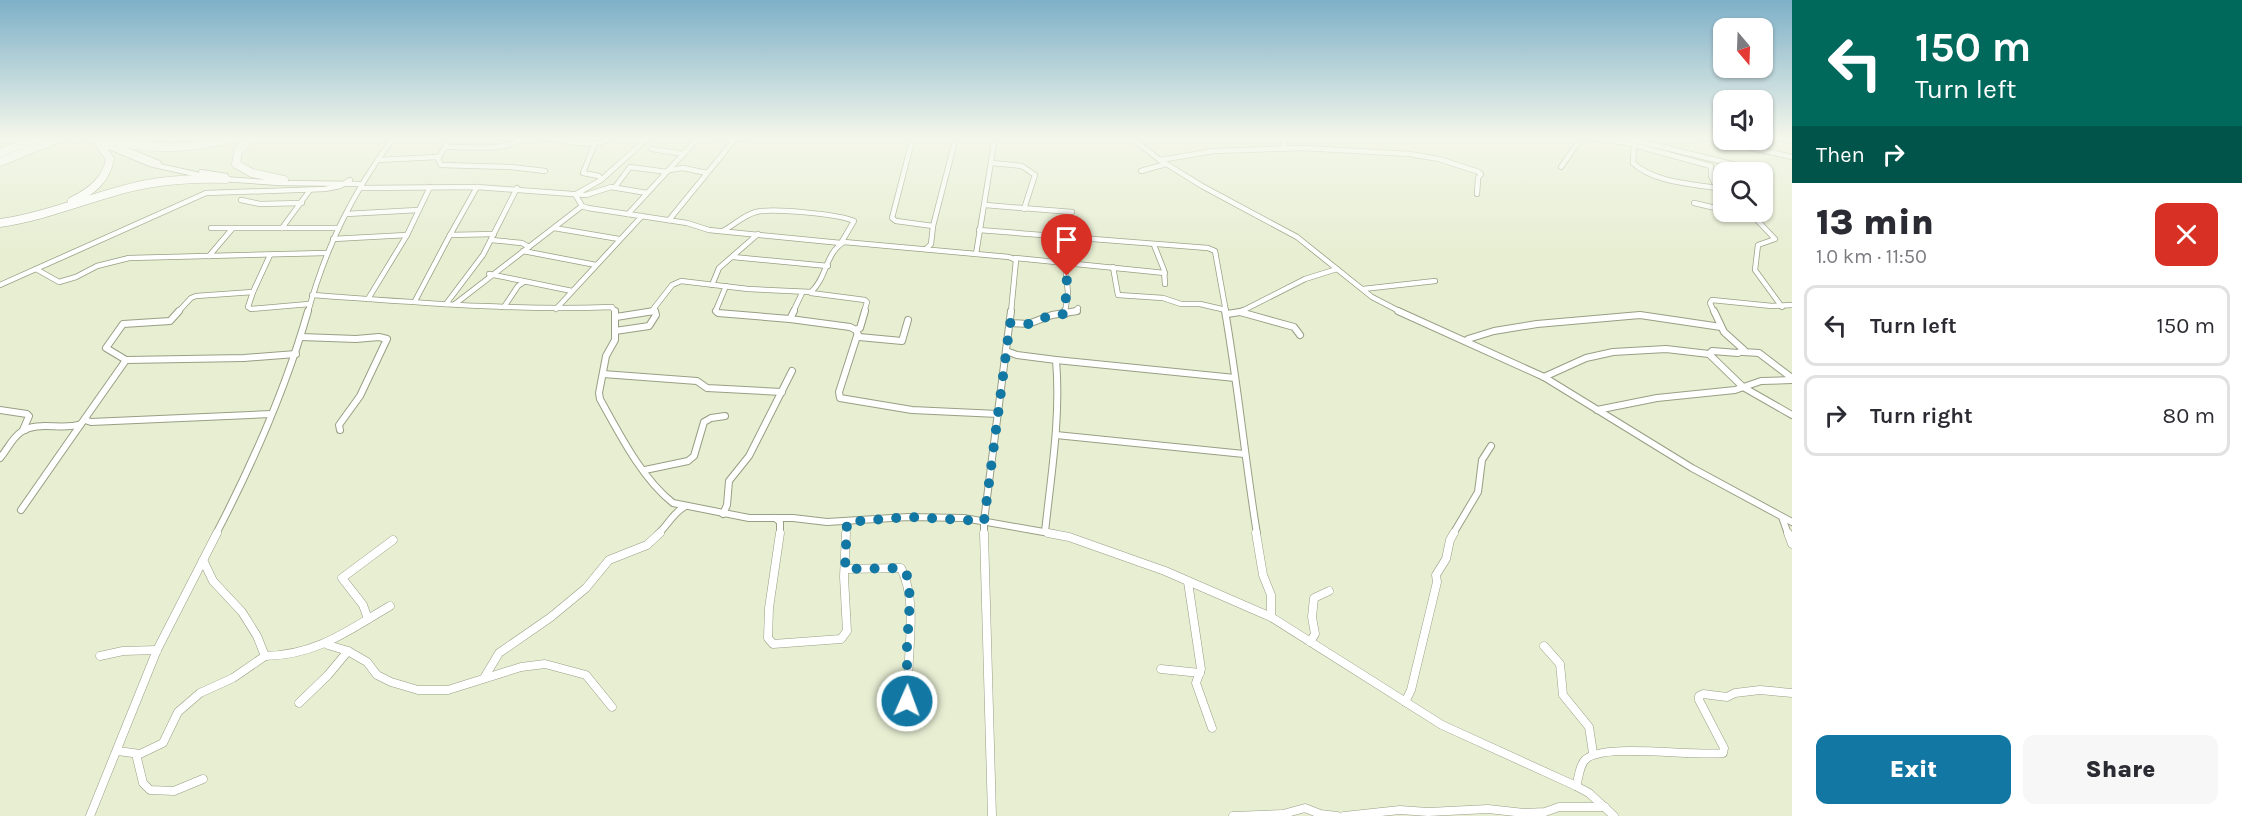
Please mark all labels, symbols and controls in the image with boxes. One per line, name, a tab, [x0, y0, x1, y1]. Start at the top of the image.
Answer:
north arrow	[1713, 18, 1773, 78]
map controls	[1713, 18, 1773, 222]
text: 150 m	[1915, 22, 2031, 72]
icon: left	[1816, 24, 1894, 102]
text: Turn left	[1915, 73, 2016, 105]
button: sound	[1713, 90, 1773, 150]
icon: right	[1877, 138, 1910, 171]
text: Then	[1816, 142, 1865, 168]
button: search	[1713, 162, 1773, 222]
text: 13 min	[1816, 201, 1934, 243]
button: close	[2155, 203, 2218, 266]
pin	[1041, 214, 1092, 276]
icon: arrive	[1050, 223, 1083, 256]
text: 1.0 km · 11:50	[1816, 245, 1927, 268]
icon: left	[1819, 309, 1852, 342]
text: Turn left	[1870, 313, 1957, 339]
text: 150 m	[2156, 313, 2215, 339]
icon: right	[1819, 399, 1852, 432]
text: Turn right	[1870, 403, 1973, 429]
text: 80 m	[2163, 403, 2215, 429]
position arrow	[875, 669, 939, 733]
button: Exit	[1816, 735, 2011, 804]
button: Share	[2023, 735, 2218, 804]

